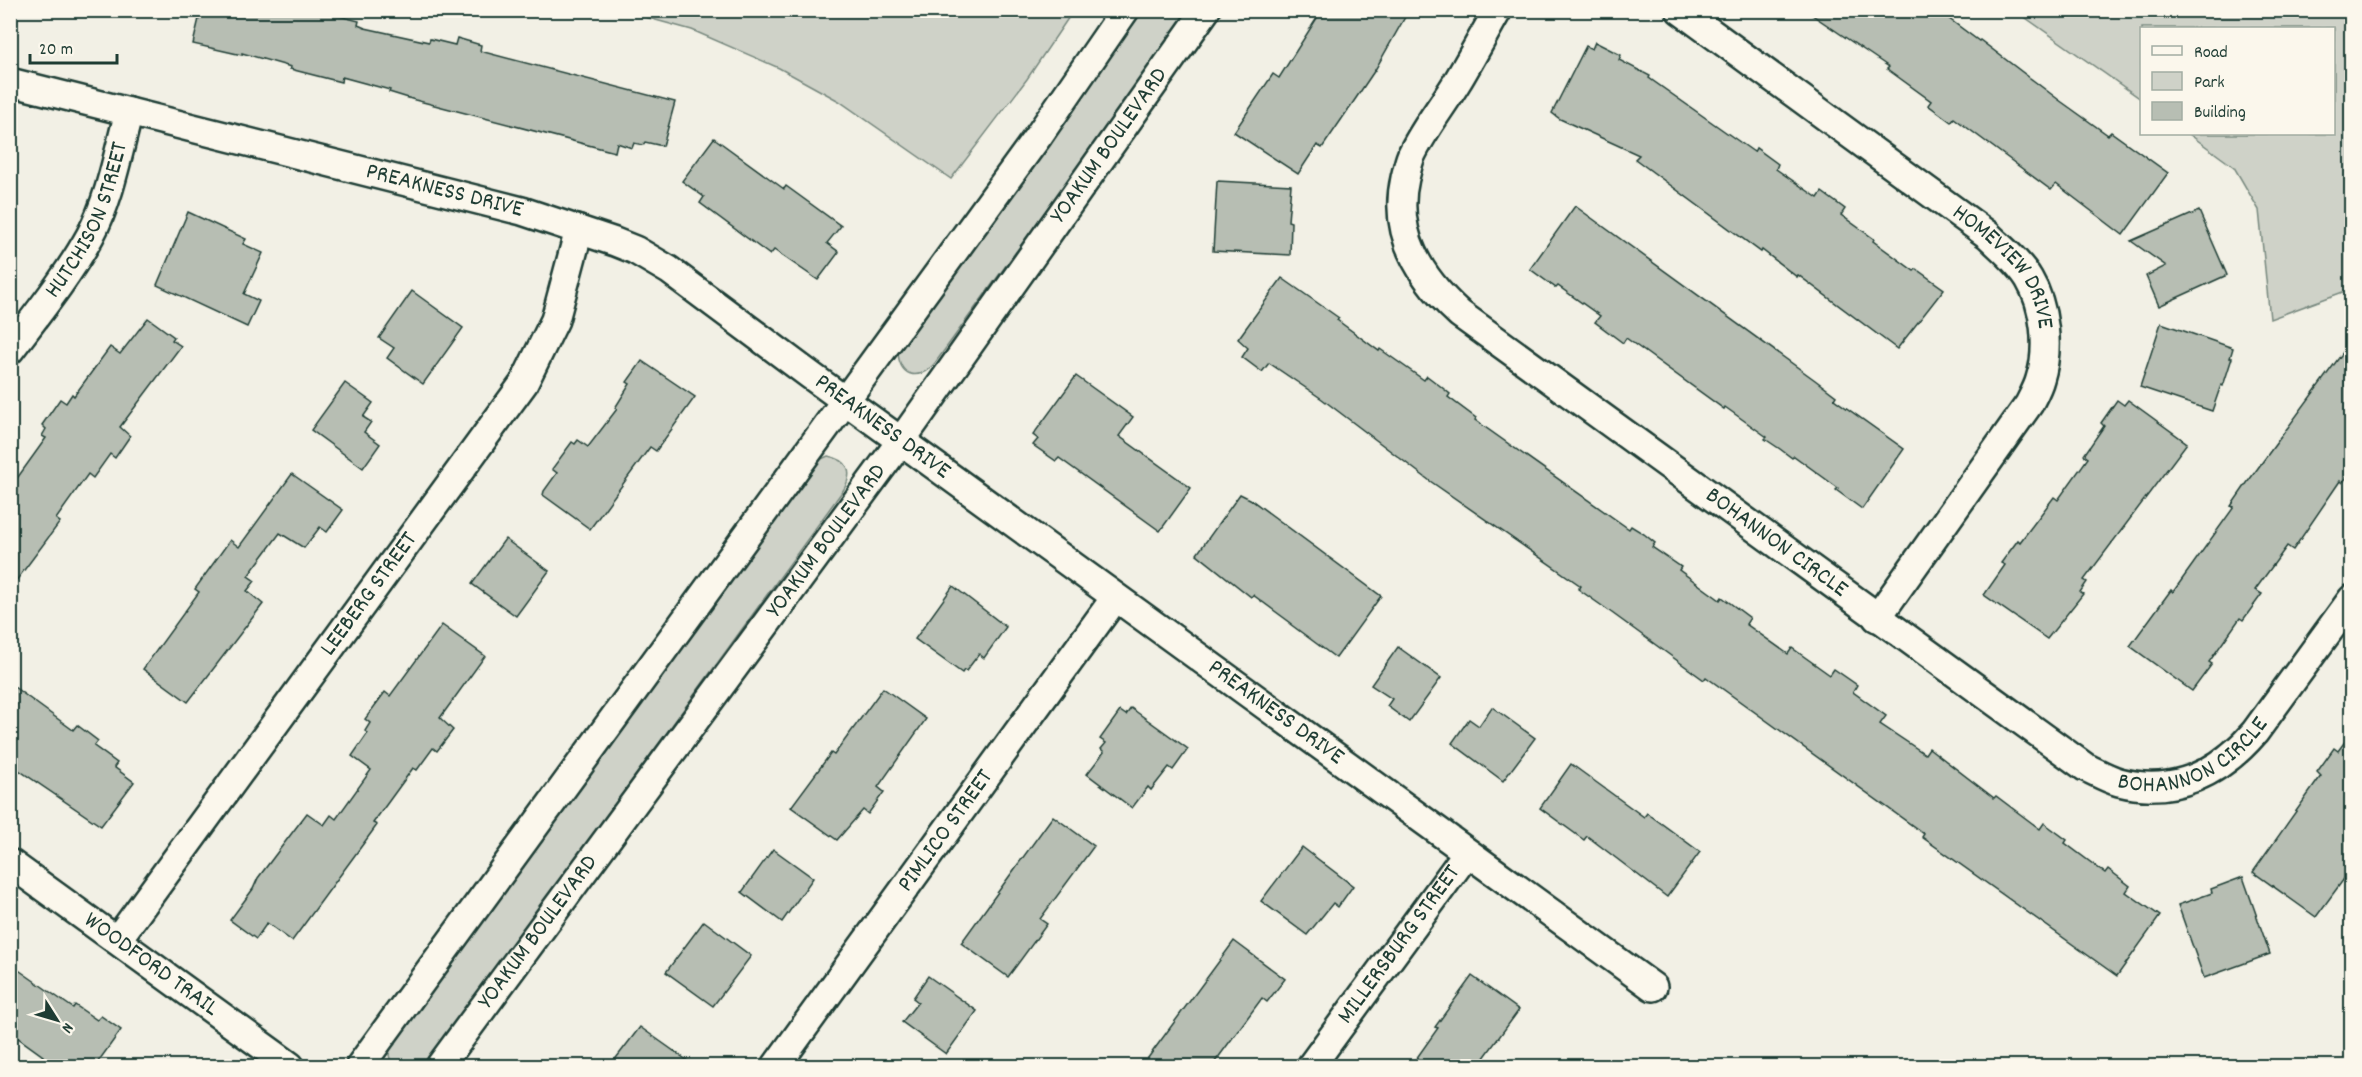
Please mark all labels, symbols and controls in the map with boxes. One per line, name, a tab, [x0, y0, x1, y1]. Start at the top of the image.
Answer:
scale bar	[30, 27, 117, 65]
legend	[2140, 27, 2335, 135]
text: 20 m	[39, 38, 73, 63]
text: Road	[2194, 41, 2228, 66]
street label: YOAKUM BOULEVARD	[1043, 61, 1177, 231]
text: Park	[2194, 71, 2225, 96]
text: Building	[2194, 101, 2246, 126]
street label: HUTCHISON STREET	[37, 138, 138, 306]
street label: PREAKNESS DRIVE	[362, 155, 527, 228]
street label: HOMEVIEW DRIVE	[1944, 197, 2061, 331]
street label: PREAKNESS DRIVE	[807, 366, 957, 489]
street label: YOAKUM BOULEVARD	[759, 457, 895, 625]
street label: BOHANNON CIRCLE	[1698, 480, 1855, 607]
street label: LEEBERG STREET	[313, 525, 427, 664]
street label: PREAKNESS DRIVE	[1200, 652, 1351, 774]
street label: BOHANNON CIRCLE	[2114, 710, 2277, 803]
street label: PIMLICO STREET	[890, 762, 1002, 899]
street label: YOAKUM BOULEVARD	[470, 848, 607, 1017]
street label: MILLERSBURG STREET	[1330, 858, 1470, 1032]
street label: WOODFORD TRAIL	[76, 905, 226, 1026]
north arrow	[27, 990, 87, 1050]
text: N	[55, 1017, 79, 1038]

